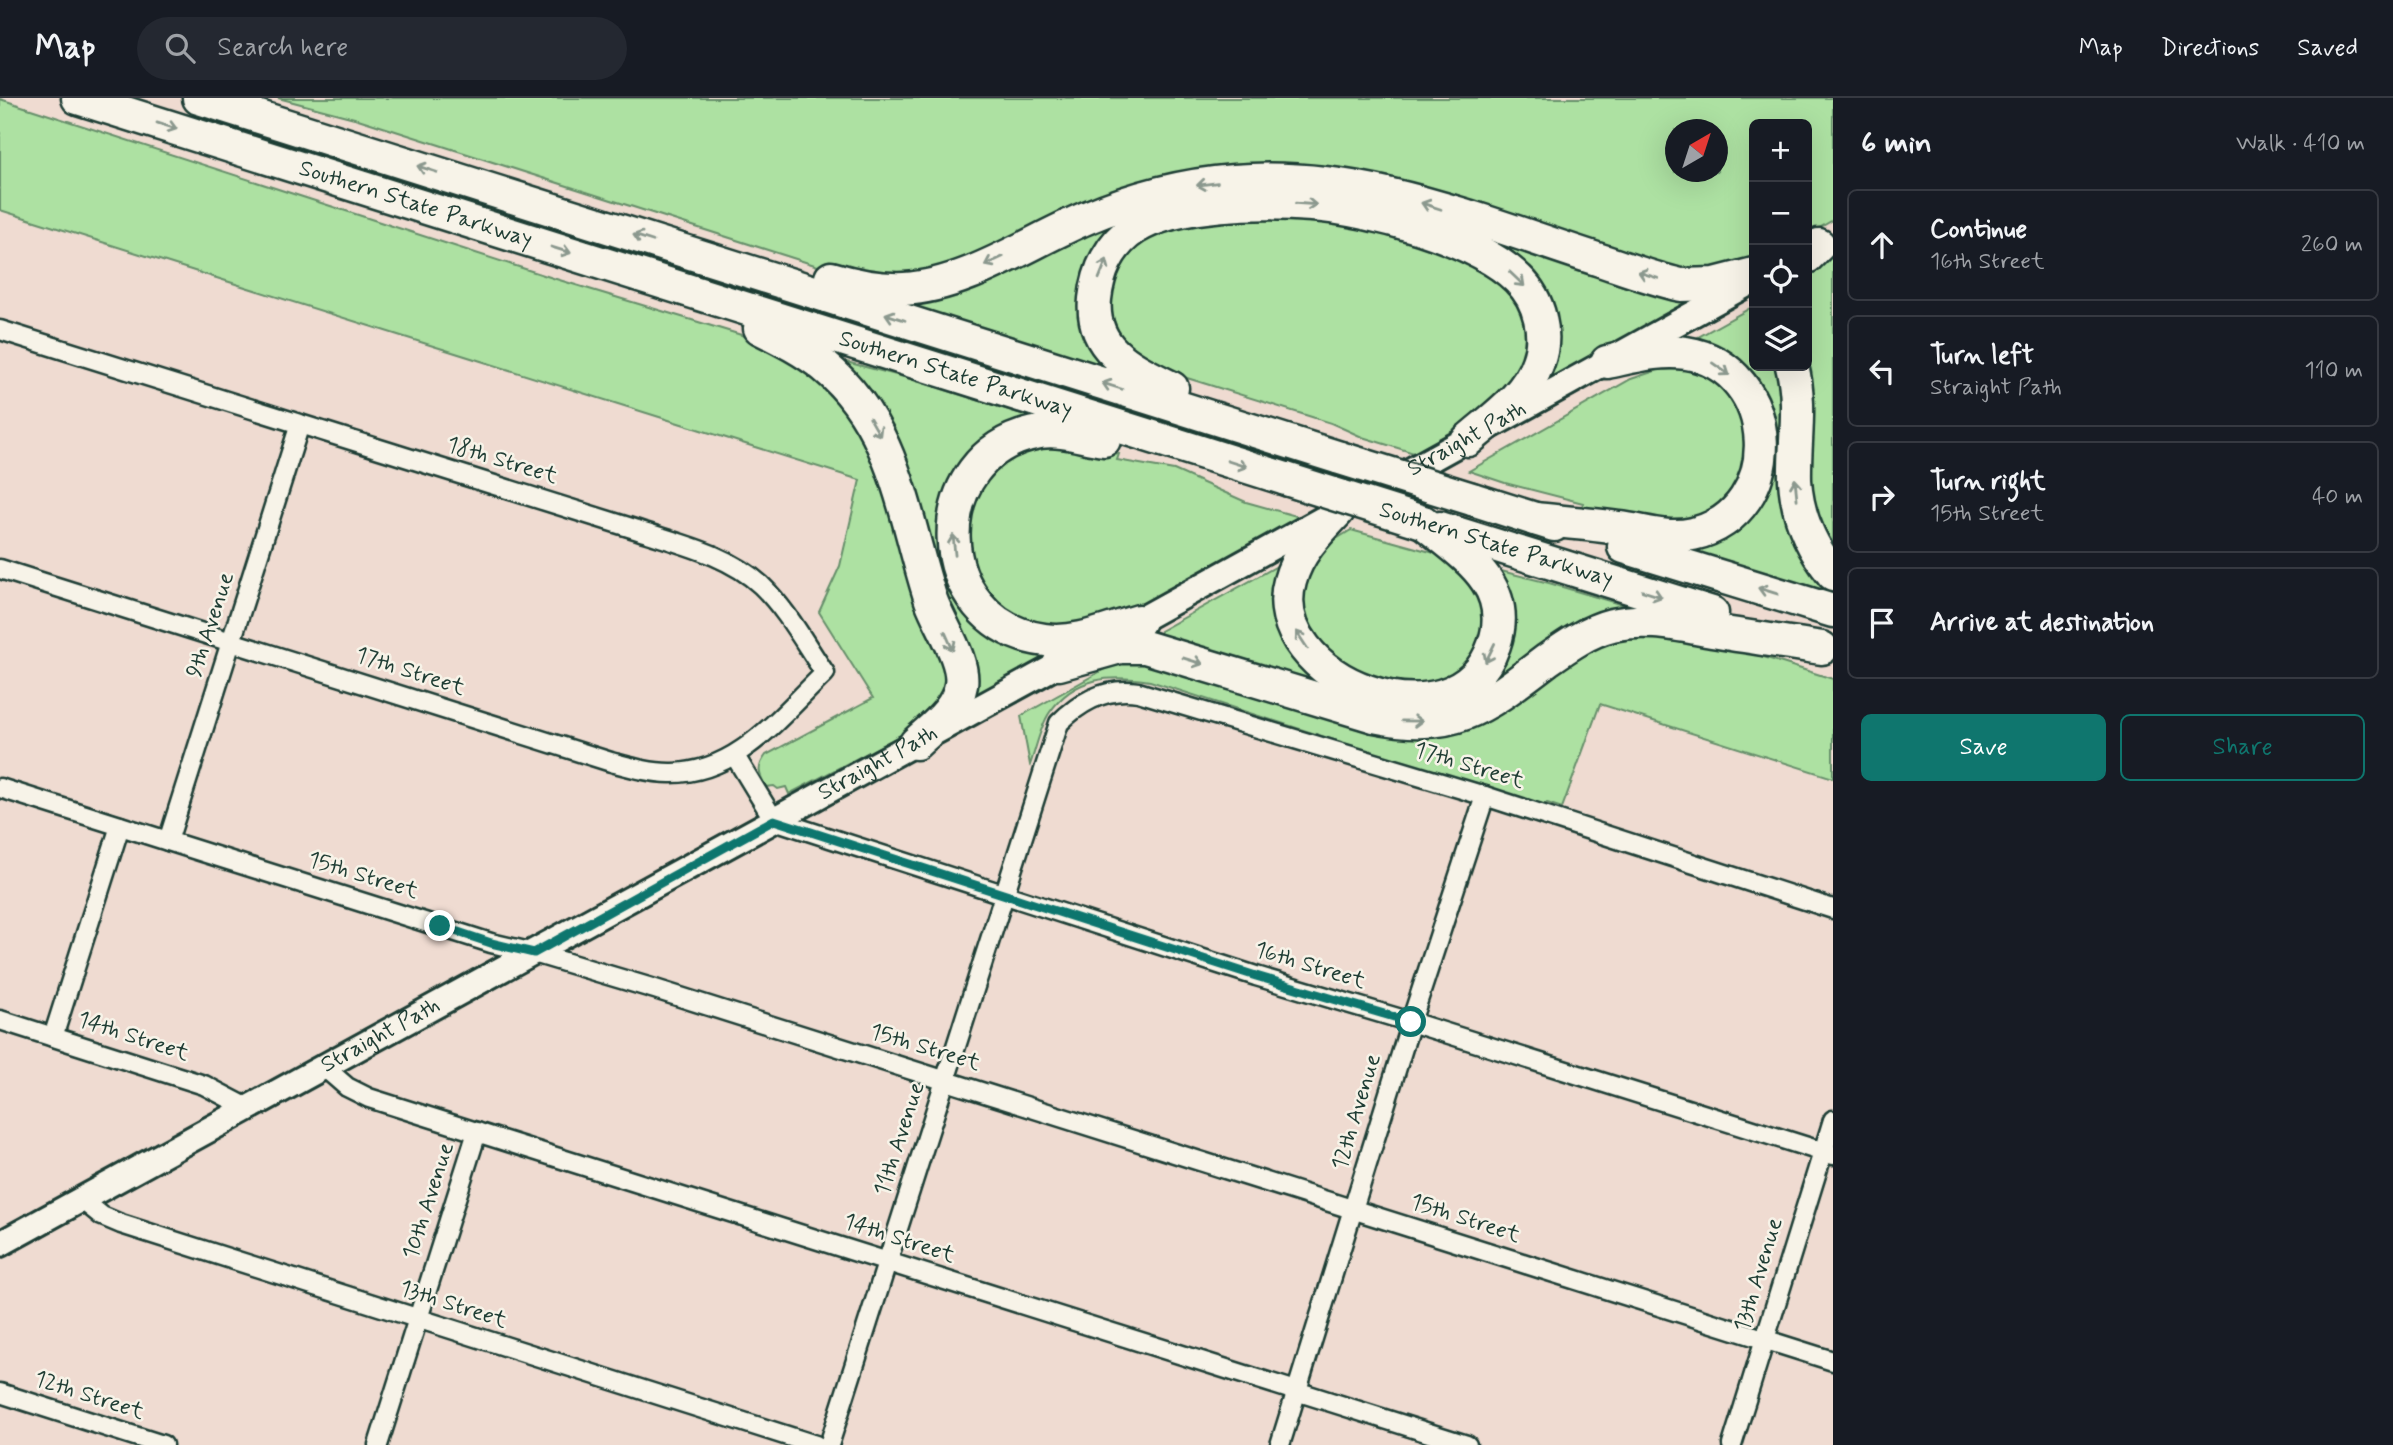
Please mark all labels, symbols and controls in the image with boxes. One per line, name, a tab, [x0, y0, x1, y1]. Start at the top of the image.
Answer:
search box	[137, 17, 627, 80]
text: Map	[35, 26, 95, 70]
icon: search	[161, 29, 199, 67]
text: Search here	[217, 31, 348, 65]
text: Map	[2079, 33, 2123, 64]
text: Directions	[2161, 33, 2259, 64]
text: Saved	[2297, 33, 2358, 64]
north arrow	[1665, 119, 1728, 182]
map controls	[1749, 119, 1812, 371]
button: +	[1749, 119, 1812, 182]
one-way arrow	[156, 120, 178, 133]
text: 6 min	[1861, 124, 1932, 163]
text: Walk · 410 m	[2236, 129, 2365, 159]
street label: Southern State Parkway	[295, 154, 536, 255]
one-way arrow	[416, 162, 438, 175]
one-way arrow	[1196, 178, 1219, 191]
button: −	[1749, 182, 1812, 245]
one-way arrow	[1294, 198, 1317, 211]
one-way arrow	[1420, 199, 1442, 212]
text: Continue	[1930, 213, 2027, 247]
icon: ahead	[1863, 226, 1901, 264]
text: 260 m	[2301, 230, 2363, 260]
one-way arrow	[633, 231, 655, 243]
one-way arrow	[550, 245, 572, 257]
button: locate	[1749, 245, 1812, 308]
text: 16th Street	[1930, 247, 2044, 277]
one-way arrow	[984, 255, 1005, 268]
one-way arrow	[1097, 259, 1110, 280]
one-way arrow	[1637, 268, 1659, 281]
one-way arrow	[1508, 270, 1525, 287]
button: layers	[1749, 308, 1812, 371]
one-way arrow	[885, 310, 907, 323]
street label: Southern State Parkway	[835, 324, 1076, 426]
text: Turn left	[1930, 339, 2034, 373]
icon: left	[1863, 352, 1901, 390]
text: 110 m	[2304, 356, 2363, 386]
one-way arrow	[1711, 362, 1730, 376]
text: Straight Path	[1930, 373, 2062, 403]
one-way arrow	[1102, 379, 1124, 391]
street label: Straight Path	[1402, 394, 1532, 484]
one-way arrow	[868, 417, 882, 437]
street label: 18th Street	[443, 430, 562, 492]
one-way arrow	[1226, 458, 1248, 471]
text: Turn right	[1930, 465, 2046, 499]
icon: right	[1863, 478, 1901, 516]
one-way arrow	[1790, 479, 1803, 501]
text: 40 m	[2312, 482, 2363, 512]
street label: Southern State Parkway	[1375, 495, 1617, 595]
text: 15th Street	[1930, 499, 2044, 529]
one-way arrow	[947, 534, 960, 557]
street label: 9th Avenue	[180, 569, 242, 681]
one-way arrow	[1757, 584, 1779, 597]
one-way arrow	[1640, 589, 1662, 602]
icon: arrive	[1863, 604, 1901, 642]
text: Arrive at destination	[1930, 606, 2154, 640]
one-way arrow	[943, 630, 956, 652]
one-way arrow	[1294, 631, 1309, 650]
street label: 17th Street	[351, 640, 469, 704]
one-way arrow	[1482, 642, 1496, 663]
one-way arrow	[1182, 655, 1204, 668]
button: Save	[1861, 714, 2106, 781]
button: Share	[2120, 714, 2365, 781]
one-way arrow	[1400, 715, 1423, 728]
street label: Straight Path	[813, 718, 943, 808]
street label: 17th Street	[1410, 735, 1528, 797]
street label: 15th Street	[304, 845, 422, 907]
route end	[424, 910, 455, 941]
street label: 16th Street	[1251, 935, 1370, 997]
street label: Straight Path	[316, 991, 446, 1080]
street label: 14th Street	[73, 1005, 193, 1069]
route start	[1395, 1006, 1426, 1037]
street label: 15th Street	[866, 1017, 984, 1079]
street label: 12th Avenue	[1325, 1050, 1389, 1174]
street label: 11th Avenue	[868, 1078, 932, 1200]
street label: 10th Avenue	[396, 1139, 462, 1263]
street label: 15th Street	[1406, 1187, 1524, 1251]
street label: 14th Street	[839, 1207, 959, 1271]
street label: 13th Avenue	[1727, 1214, 1791, 1336]
street label: 13th Street	[395, 1274, 511, 1337]
street label: 12th Street	[30, 1364, 148, 1428]

